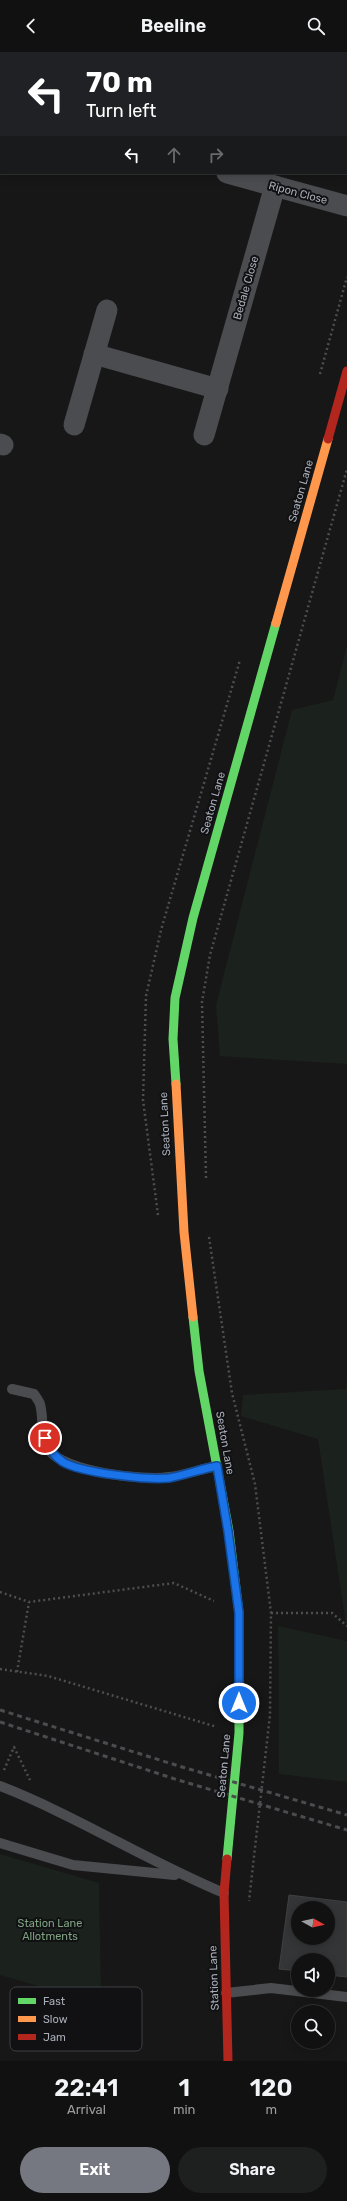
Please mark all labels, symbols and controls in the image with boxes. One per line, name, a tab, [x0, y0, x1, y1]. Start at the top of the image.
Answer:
icon: back	[20, 15, 42, 37]
text: Beeline	[141, 15, 206, 37]
icon: search	[305, 15, 327, 37]
text: 70 m	[86, 66, 153, 99]
icon: left	[20, 68, 72, 120]
text: Turn left	[86, 100, 156, 122]
icon: left	[121, 144, 143, 166]
icon: ahead	[163, 144, 185, 166]
icon: right	[205, 144, 227, 166]
street label: Ripon Close	[267, 179, 329, 207]
street label: Bedale Close	[231, 255, 261, 321]
street label: Seaton Lane	[286, 458, 316, 524]
street label: Seaton Lane	[198, 770, 228, 836]
street label: Seaton Lane	[157, 1092, 173, 1156]
street label: Seaton Lane	[213, 1410, 237, 1476]
pin	[28, 1421, 62, 1455]
icon: arrive	[34, 1427, 56, 1449]
position arrow	[218, 1682, 260, 1724]
street label: Seaton Lane	[215, 1734, 233, 1798]
north arrow	[291, 1901, 335, 1945]
map controls	[291, 1901, 335, 2049]
park label: Station Lane Allotments	[18, 1917, 82, 1943]
street label: Station Lane	[206, 1945, 222, 2011]
button: sound	[291, 1953, 335, 1997]
legend	[10, 1987, 142, 2051]
text: Fast	[43, 1995, 66, 2008]
button: search	[291, 2005, 335, 2049]
text: Slow	[43, 2013, 68, 2026]
text: Jam	[43, 2031, 66, 2044]
text: 22:41	[54, 2074, 119, 2102]
text: 1	[178, 2074, 190, 2102]
text: 120	[250, 2074, 293, 2102]
text: Arrival	[67, 2102, 106, 2117]
text: min	[173, 2102, 195, 2117]
text: m	[265, 2102, 277, 2117]
button: Exit	[20, 2147, 170, 2193]
button: Share	[178, 2147, 327, 2193]

